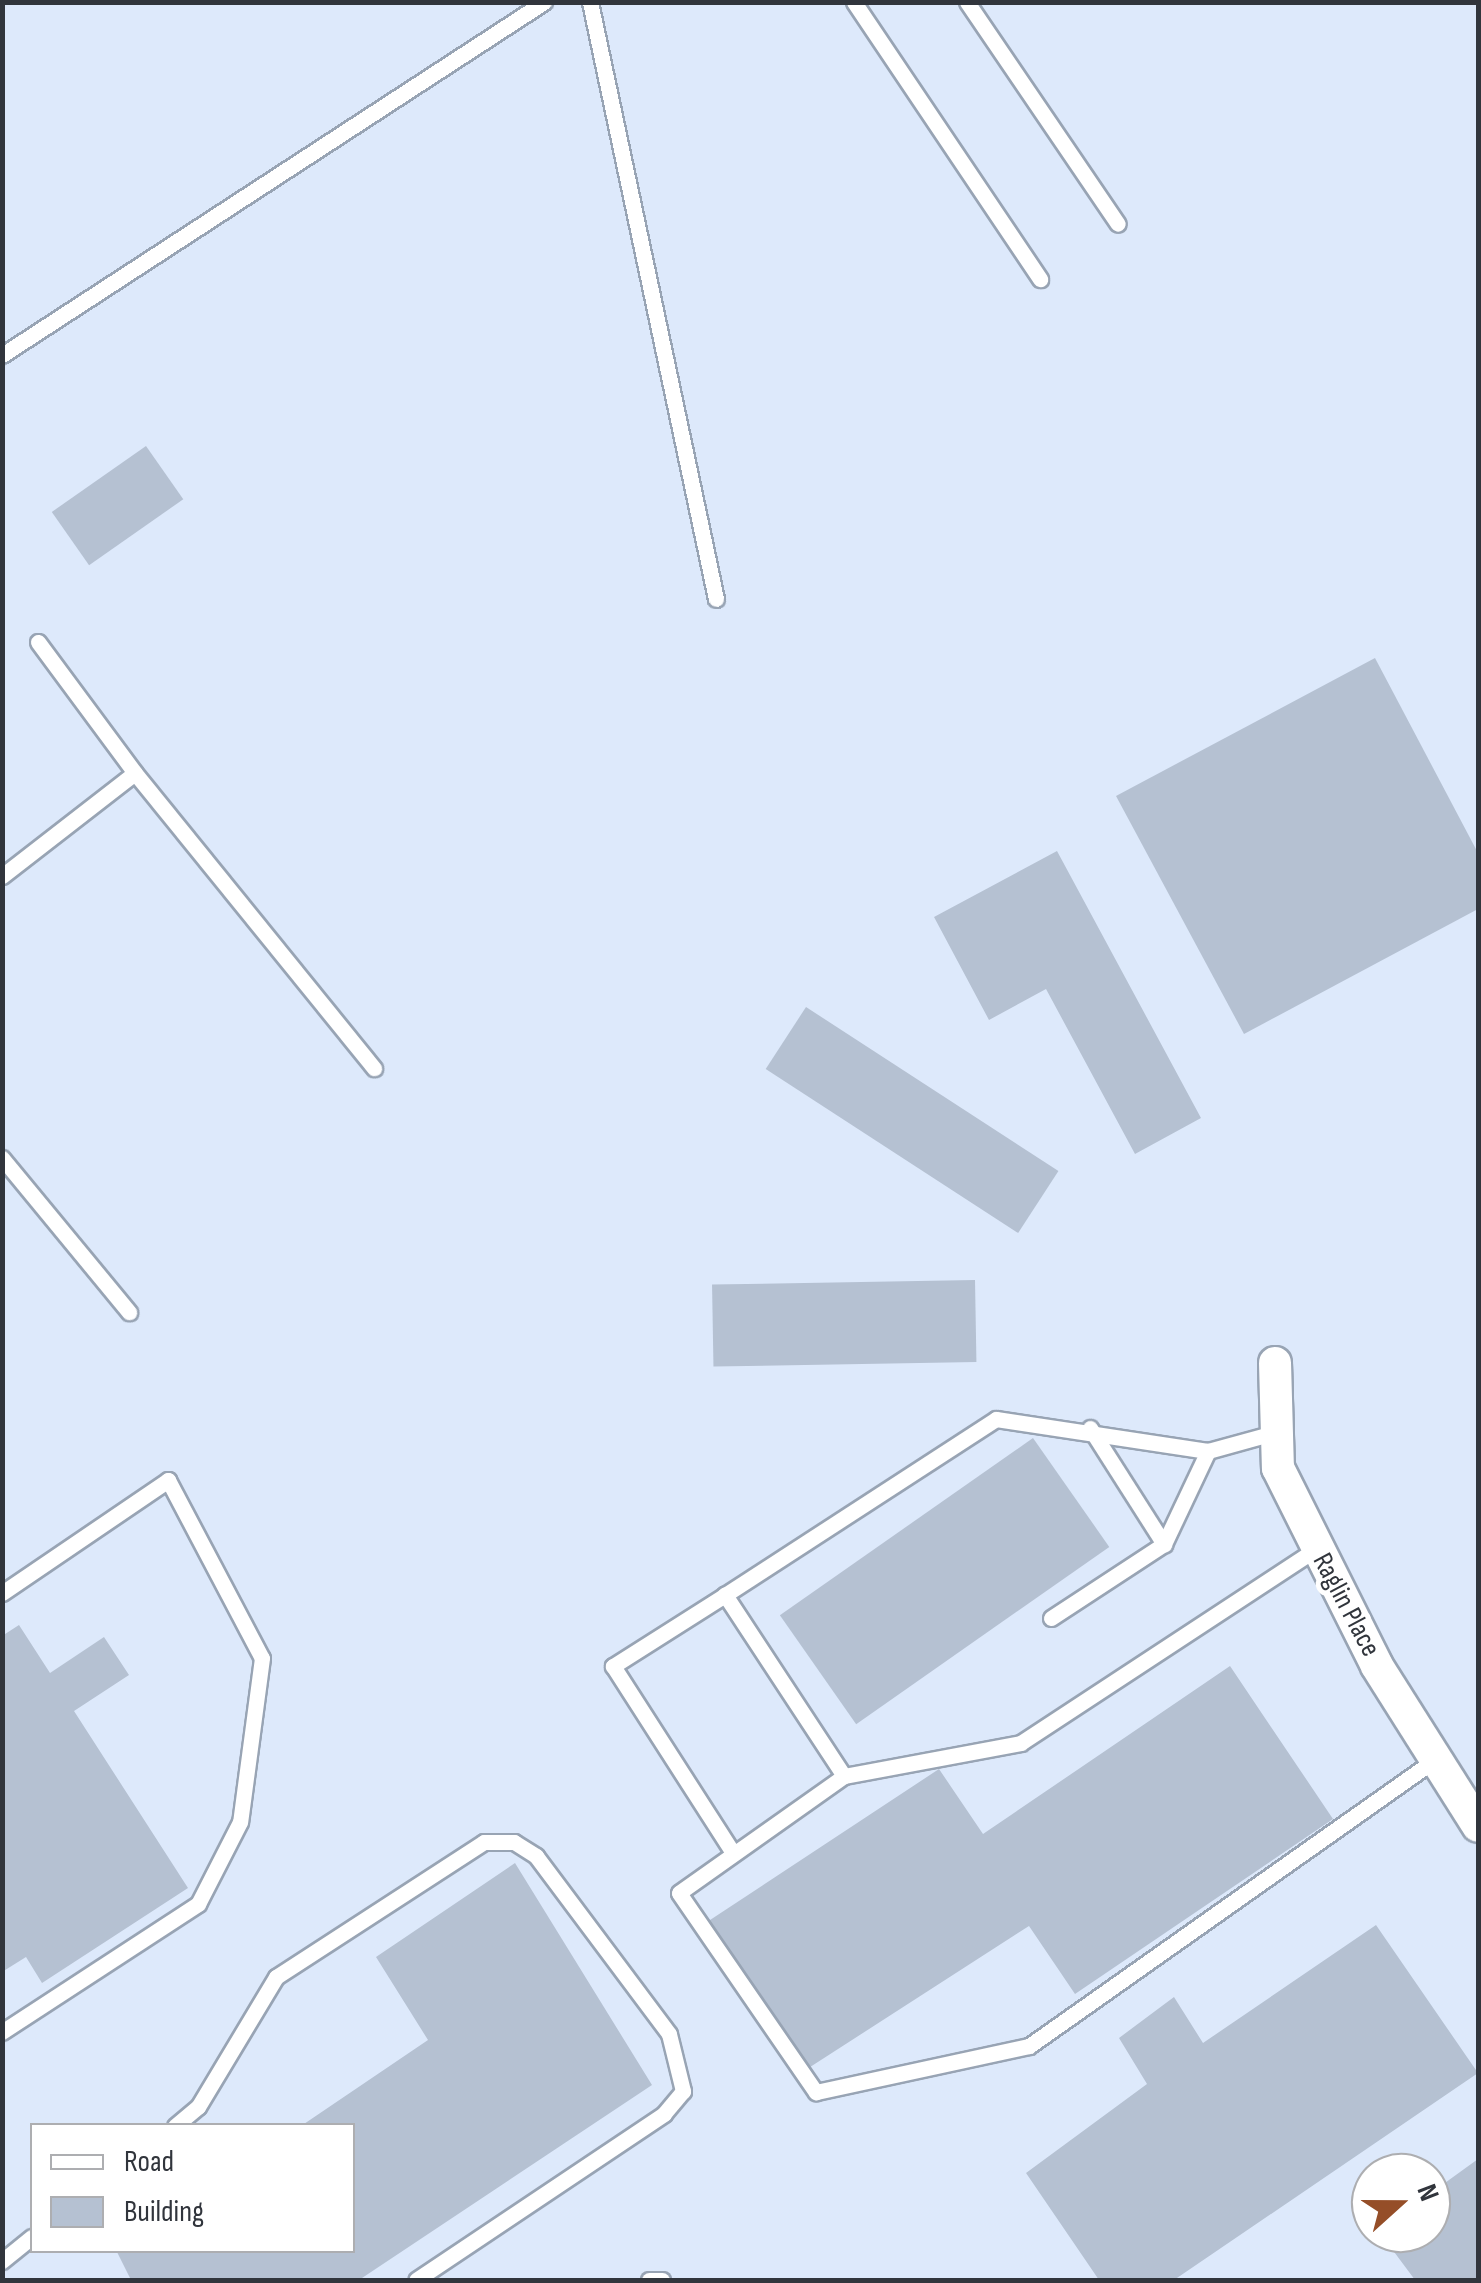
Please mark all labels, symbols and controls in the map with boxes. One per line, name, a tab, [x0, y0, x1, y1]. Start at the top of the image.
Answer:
street label: Raglin Place	[1305, 1548, 1387, 1662]
legend	[30, 2123, 355, 2253]
text: Road	[124, 2144, 174, 2180]
north arrow	[1351, 2153, 1451, 2253]
text: N	[1410, 2180, 1446, 2206]
text: Building	[124, 2194, 204, 2230]

